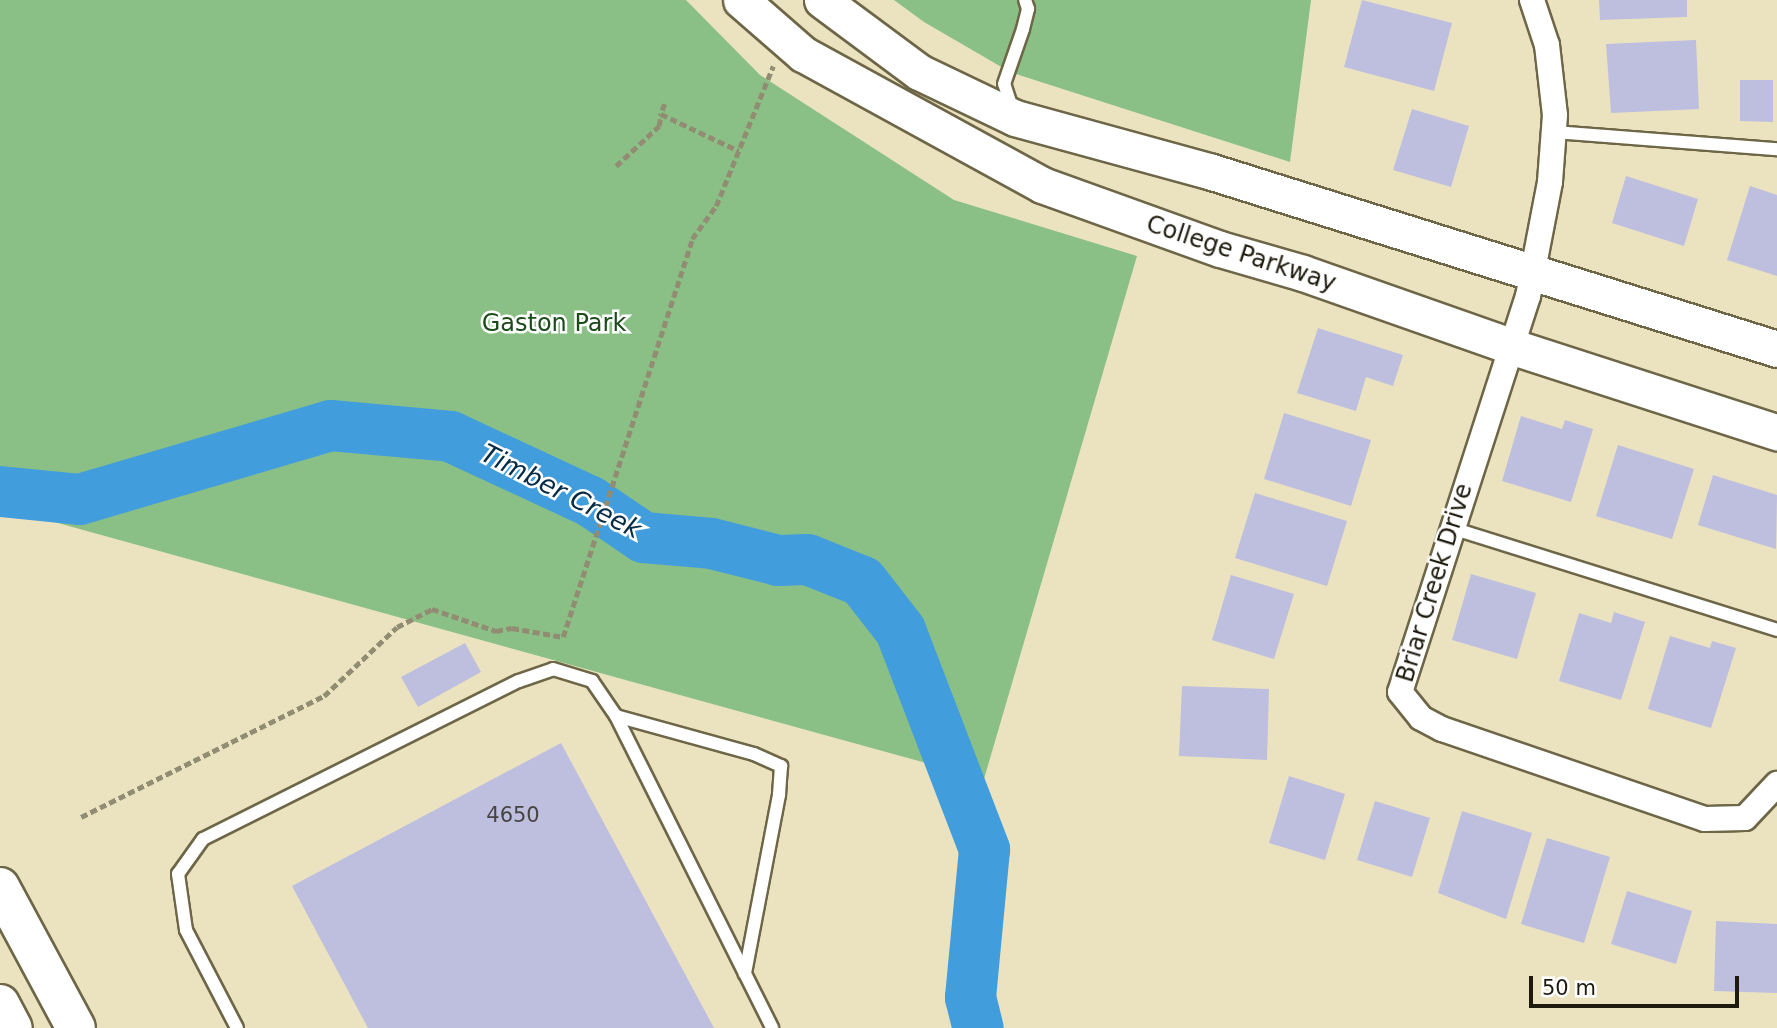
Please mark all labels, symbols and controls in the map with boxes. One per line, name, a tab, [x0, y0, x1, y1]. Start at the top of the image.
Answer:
street label: College Parkway	[1143, 210, 1339, 298]
park label: Gaston Park	[482, 310, 626, 338]
water label: Timber Creek	[476, 438, 646, 546]
street label: Briar Creek Drive	[1391, 480, 1479, 686]
house number: 4650	[486, 802, 540, 828]
scale bar	[1532, 962, 1742, 1006]
text: 50 m	[1542, 976, 1596, 1000]

